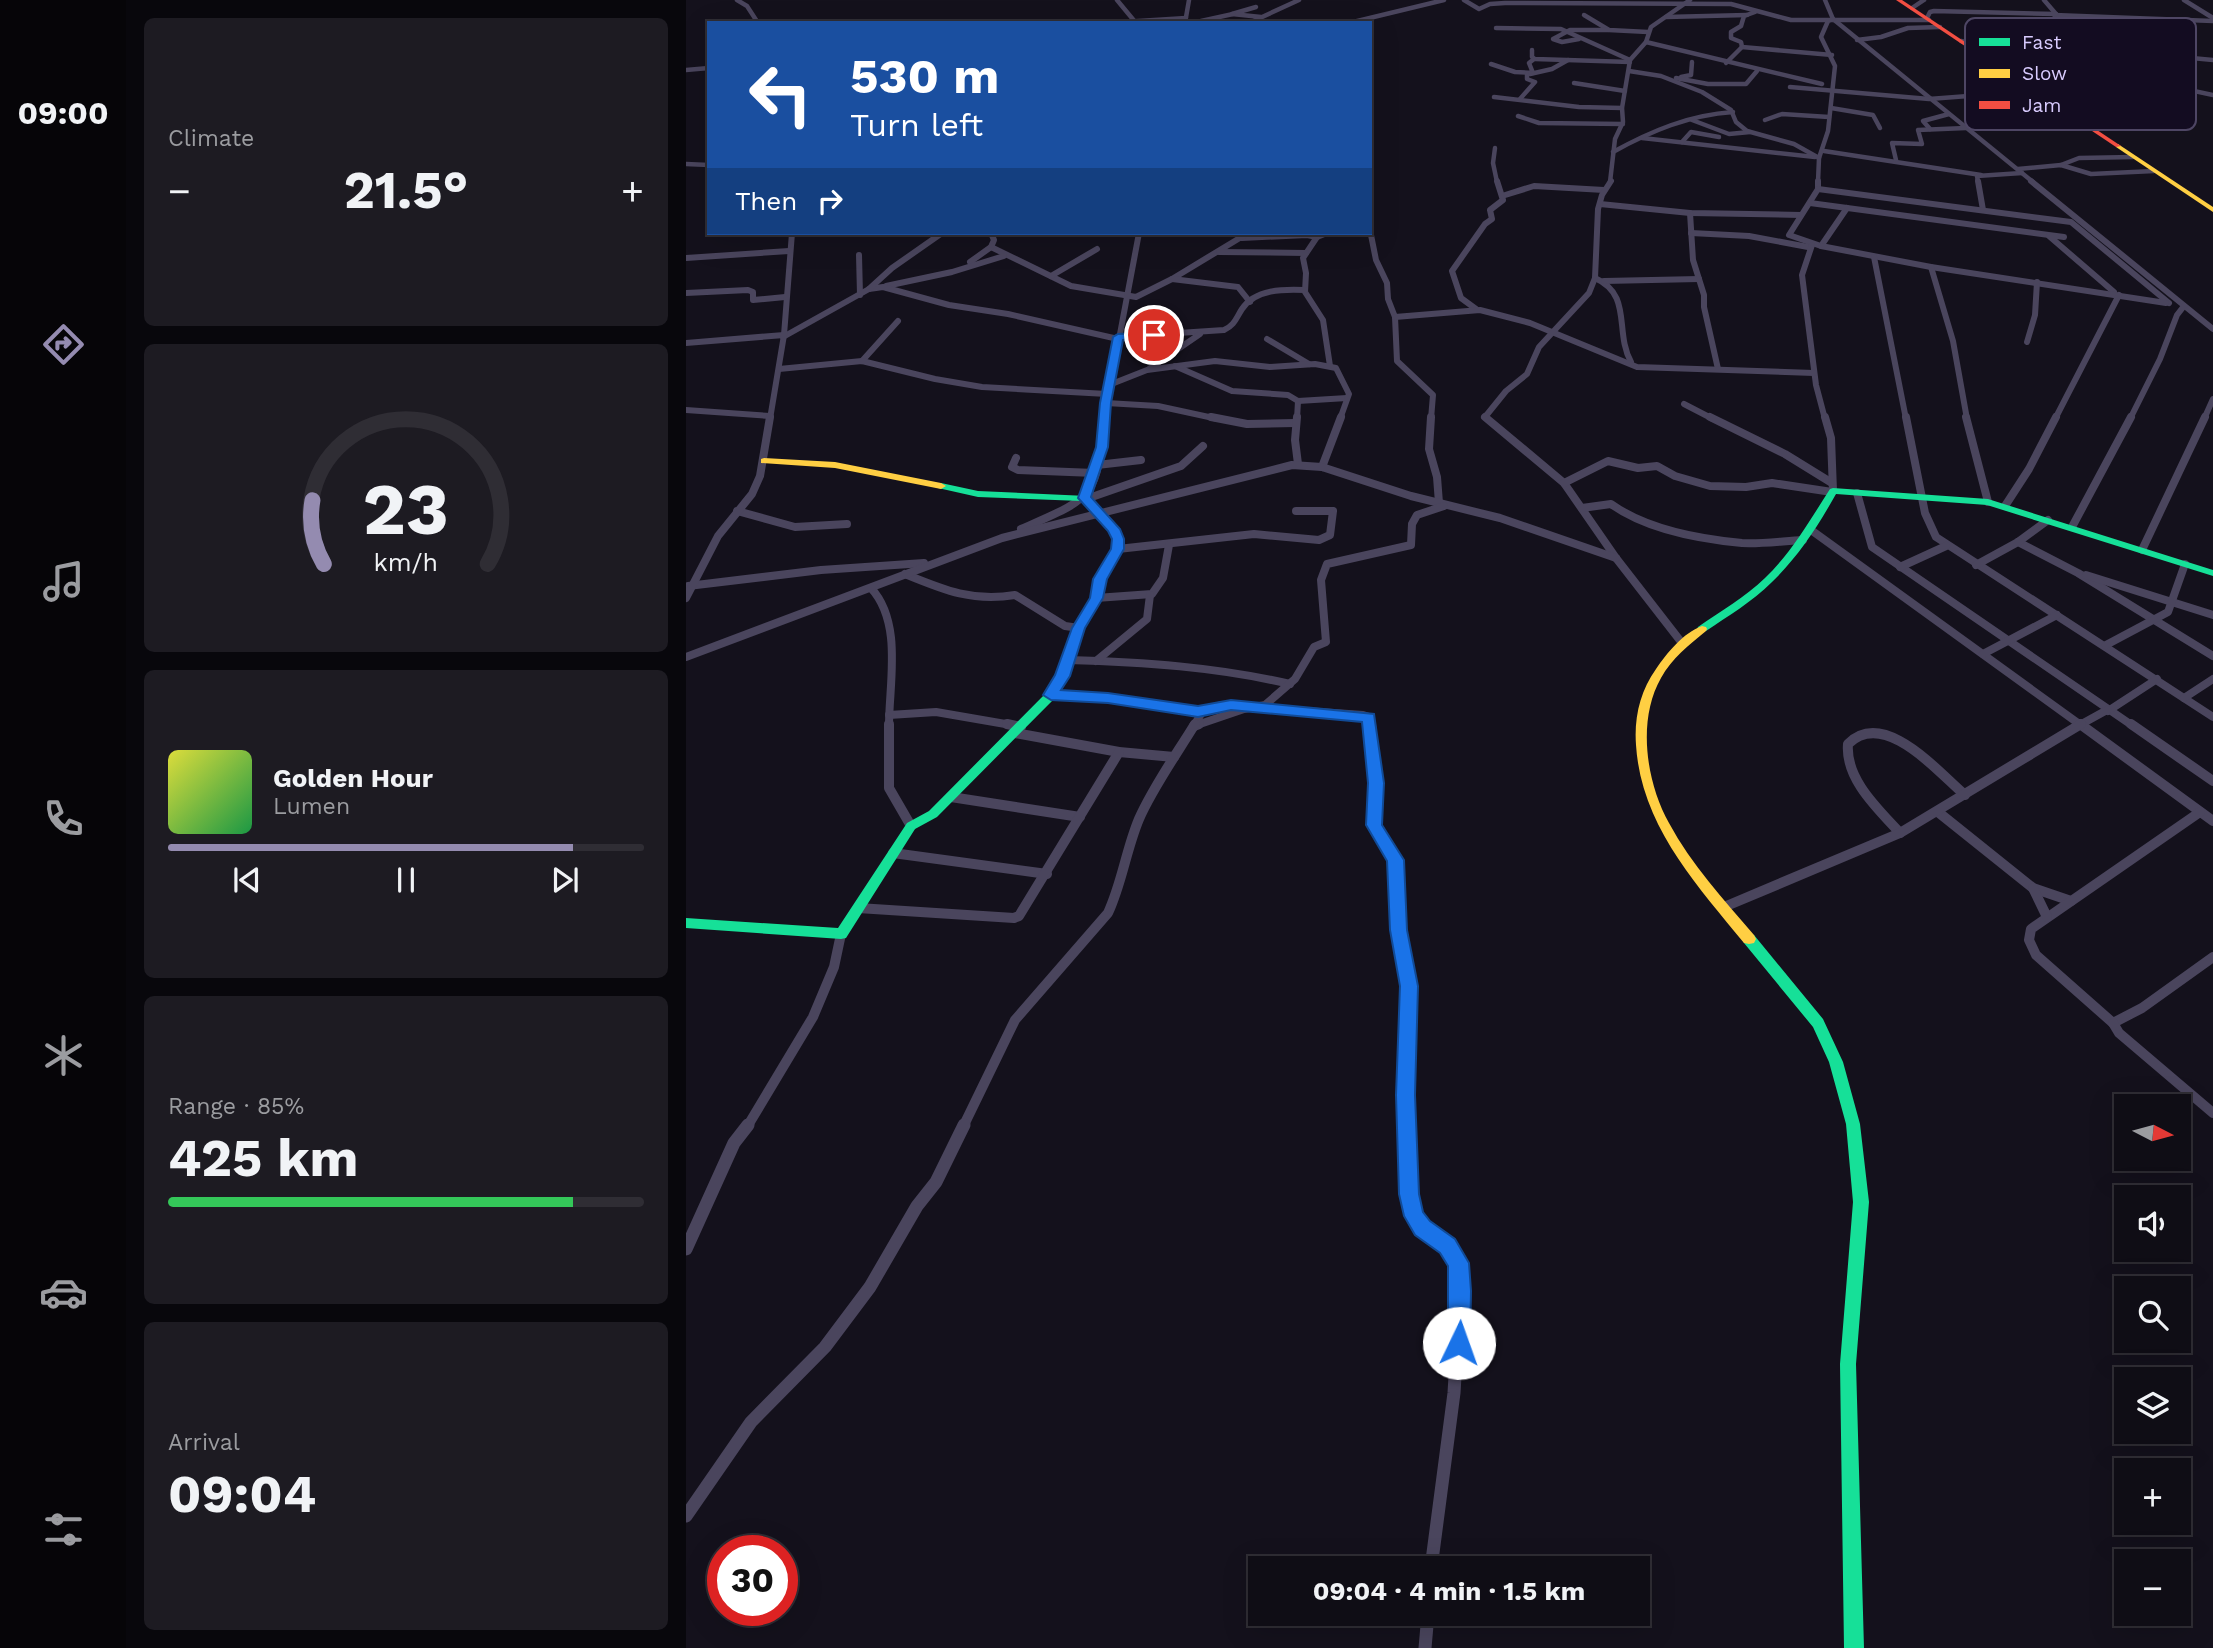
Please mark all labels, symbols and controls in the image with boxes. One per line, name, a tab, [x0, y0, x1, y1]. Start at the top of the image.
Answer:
legend	[1965, 18, 2196, 130]
text: Fast	[2022, 31, 2061, 54]
text: 530 m	[850, 47, 999, 105]
icon: left	[735, 49, 826, 140]
text: Slow	[2022, 62, 2067, 85]
text: 09:00	[17, 94, 109, 132]
text: Jam	[2022, 94, 2061, 117]
text: Turn left	[850, 106, 983, 144]
text: Climate	[168, 125, 254, 152]
text: 21.5°	[344, 160, 468, 221]
text: −	[168, 169, 191, 213]
text: +	[621, 169, 644, 213]
icon: right	[811, 182, 849, 220]
text: Then	[735, 186, 797, 216]
pin	[1124, 305, 1184, 365]
icon: arrive	[1135, 316, 1173, 354]
icon: directions	[39, 320, 88, 369]
text: 23	[363, 466, 449, 552]
text: km/h	[374, 548, 438, 577]
icon: music	[39, 557, 88, 606]
text: Golden Hour	[273, 763, 433, 793]
text: Lumen	[273, 793, 350, 820]
icon: phone	[39, 794, 88, 843]
icon: previous	[228, 861, 266, 899]
icon: pause	[387, 861, 425, 899]
icon: next	[546, 861, 584, 899]
icon: climate	[39, 1031, 88, 1080]
text: Range · 85%	[168, 1093, 304, 1120]
north arrow	[2114, 1094, 2191, 1171]
map controls	[2114, 1094, 2191, 1626]
text: 425 km	[168, 1128, 358, 1189]
button: sound	[2114, 1185, 2191, 1262]
icon: car	[39, 1268, 88, 1317]
button: search	[2114, 1276, 2191, 1353]
position arrow	[1422, 1306, 1496, 1380]
button: layers	[2114, 1367, 2191, 1444]
text: Arrival	[168, 1429, 240, 1456]
button: +	[2114, 1458, 2191, 1535]
text: 09:04	[168, 1464, 316, 1525]
icon: filters	[39, 1505, 88, 1554]
speed limit sign: 30	[707, 1535, 798, 1626]
button: −	[2114, 1549, 2191, 1626]
text: 09:04 · 4 min · 1.5 km	[1313, 1576, 1585, 1606]

